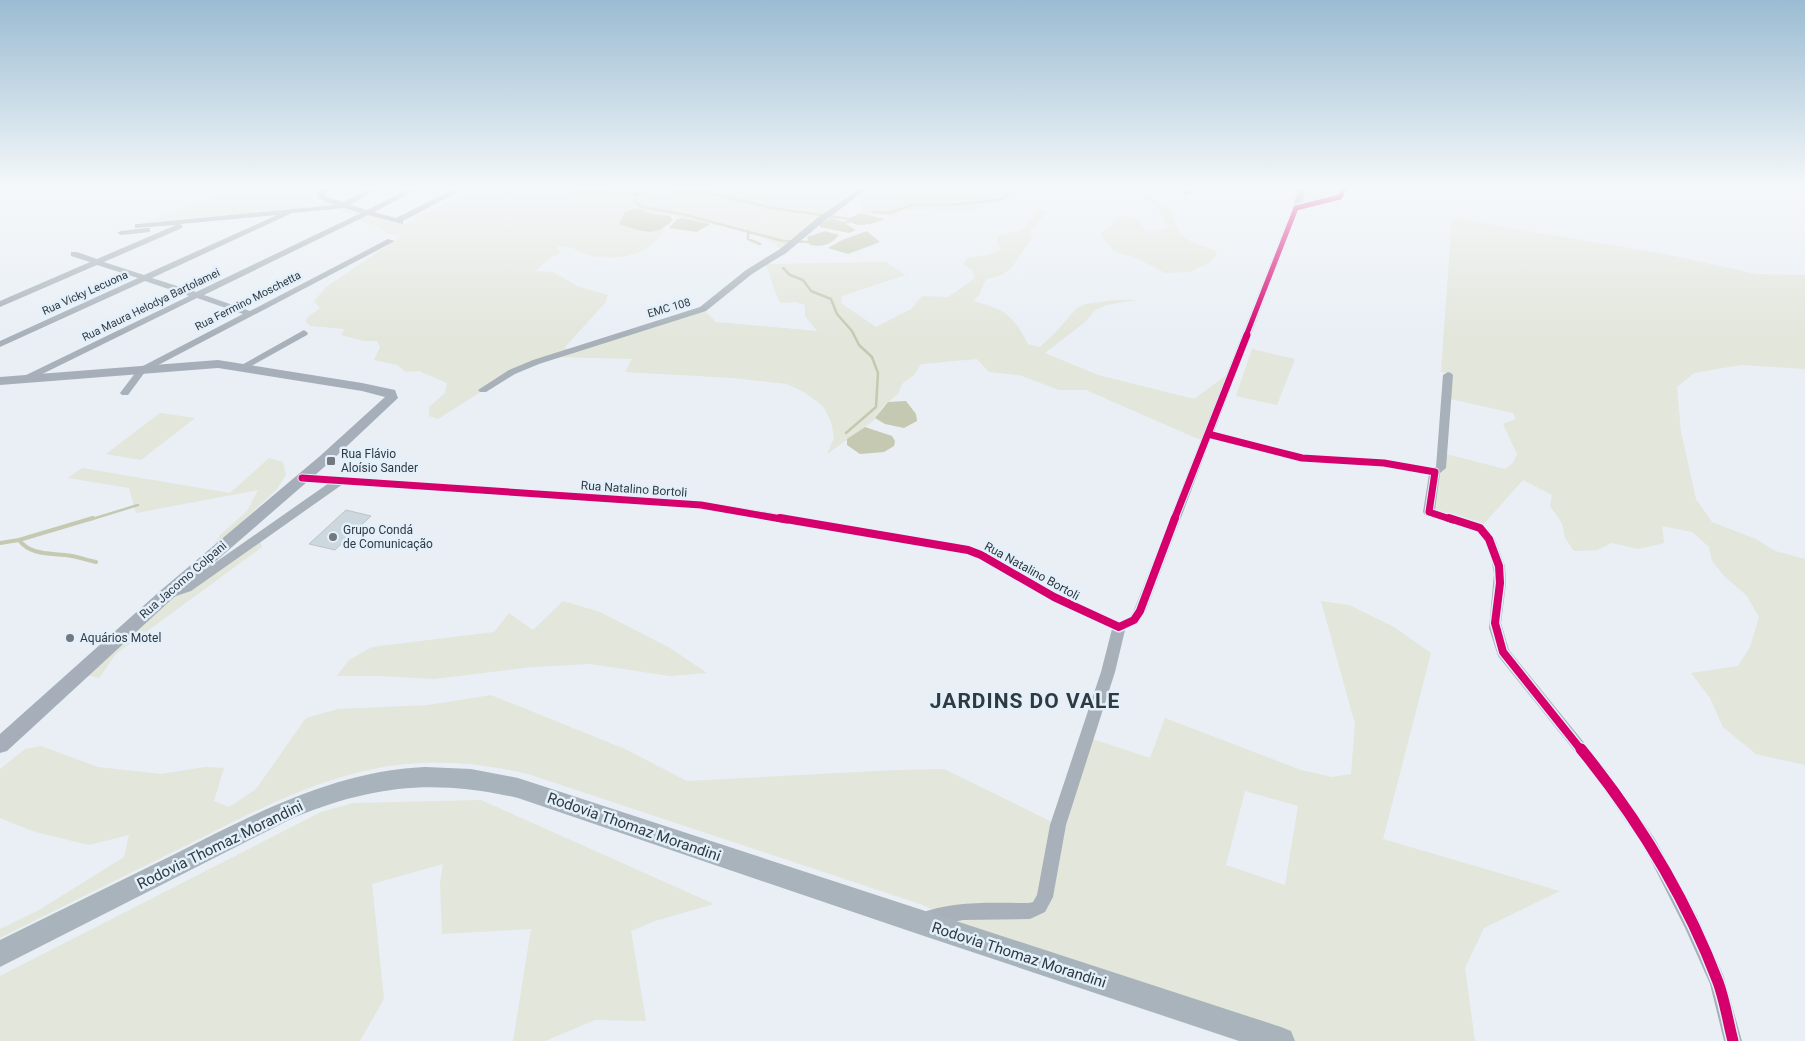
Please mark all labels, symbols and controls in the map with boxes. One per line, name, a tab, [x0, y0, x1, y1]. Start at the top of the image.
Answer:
street label: Rua Maura Helodya Bartolamei	[80, 266, 222, 344]
street label: Rua Vicky Lecuona	[40, 268, 130, 318]
street label: Rua Fermino Moschetta	[193, 269, 303, 333]
street label: EMC 108	[646, 296, 692, 320]
place label: Rua Flávio Aloísio Sander	[341, 447, 418, 475]
marker: Rua Flávio Aloísio Sander	[325, 455, 337, 467]
street label: Rua Natalino Bortoli	[580, 478, 688, 500]
place label: Grupo Condá de Comunicação	[343, 523, 433, 551]
marker: Grupo Condá de Comunicação	[327, 531, 339, 543]
street label: Rua Jacomo Colpani	[137, 538, 229, 622]
street label: Rua Natalino Bortoli	[982, 539, 1082, 603]
place label: Aquários Motel	[80, 631, 161, 645]
marker: Aquários Motel	[64, 632, 76, 644]
district label: JARDINS DO VALE	[930, 689, 1120, 713]
street label: Rodovia Thomaz Morandini	[545, 789, 723, 865]
street label: Rodovia Thomaz Morandini	[134, 797, 306, 893]
street label: Rodovia Thomaz Morandini	[929, 918, 1109, 992]

